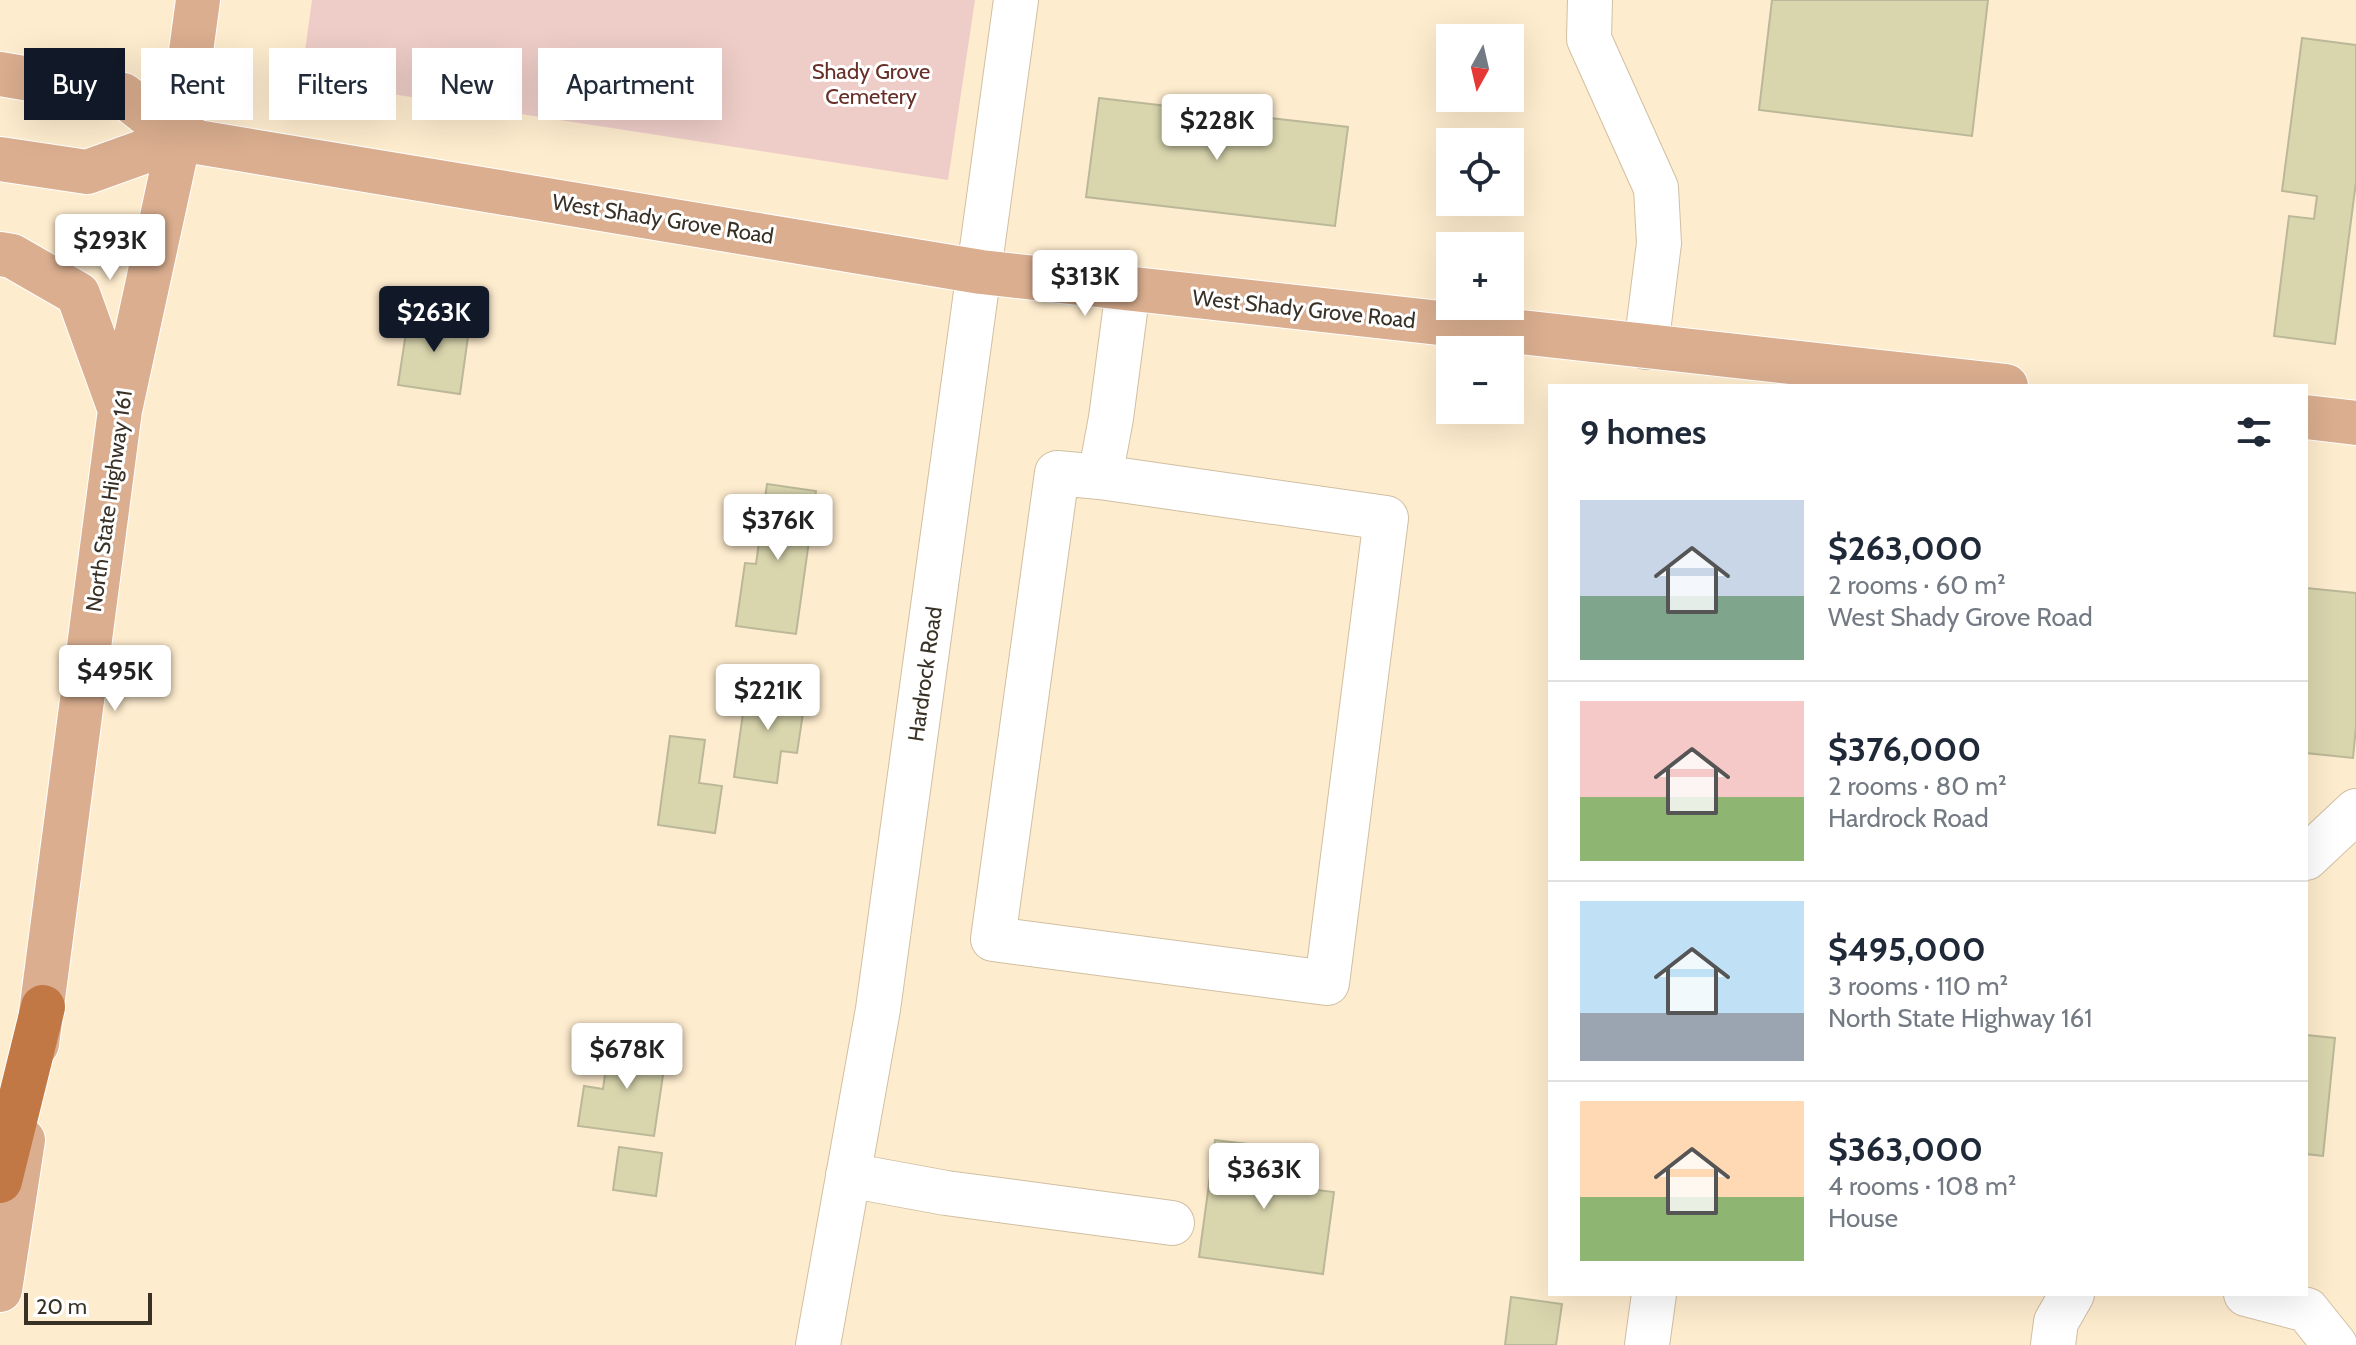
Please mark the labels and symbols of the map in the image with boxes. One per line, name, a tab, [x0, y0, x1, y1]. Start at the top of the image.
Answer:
north arrow	[1436, 24, 1524, 112]
park label: Shady Grove Cemetery	[812, 58, 930, 110]
pin: $228K	[1161, 94, 1273, 162]
street label: West Shady Grove Road	[550, 188, 776, 250]
pin: $293K	[54, 214, 166, 282]
pin: $313K	[1029, 250, 1141, 318]
street label: West Shady Grove Road	[1191, 284, 1417, 334]
pin: $263K	[378, 286, 490, 354]
street label: North State Highway 161	[80, 388, 138, 614]
pin: $376K	[722, 494, 834, 562]
street label: Hardrock Road	[902, 605, 948, 743]
pin: $495K	[59, 645, 171, 713]
pin: $221K	[712, 664, 824, 732]
pin: $678K	[571, 1023, 683, 1091]
pin: $363K	[1208, 1143, 1320, 1211]
scale bar	[24, 1289, 152, 1325]

